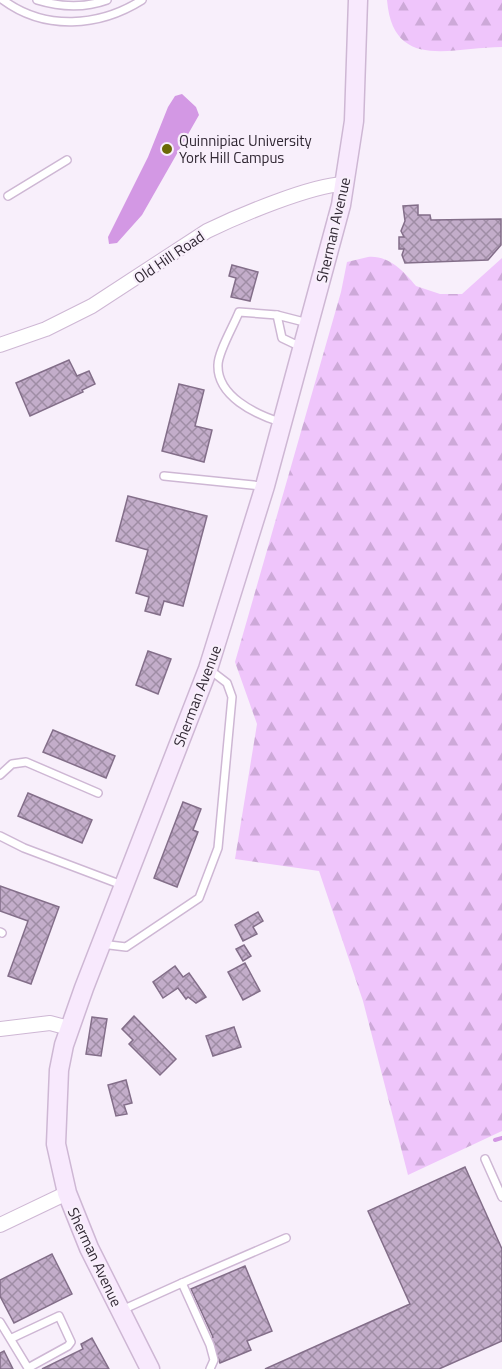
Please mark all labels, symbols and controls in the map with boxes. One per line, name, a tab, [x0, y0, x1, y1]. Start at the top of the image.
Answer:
place label: Quinnipiac University York Hill Campus	[179, 129, 312, 169]
marker: Quinnipiac University York Hill Campus	[160, 142, 174, 156]
street label: Sherman Avenue	[310, 175, 356, 285]
street label: Old Hill Road	[129, 225, 209, 289]
street label: Sherman Avenue	[167, 642, 227, 750]
street label: Sherman Avenue	[62, 1204, 128, 1310]

